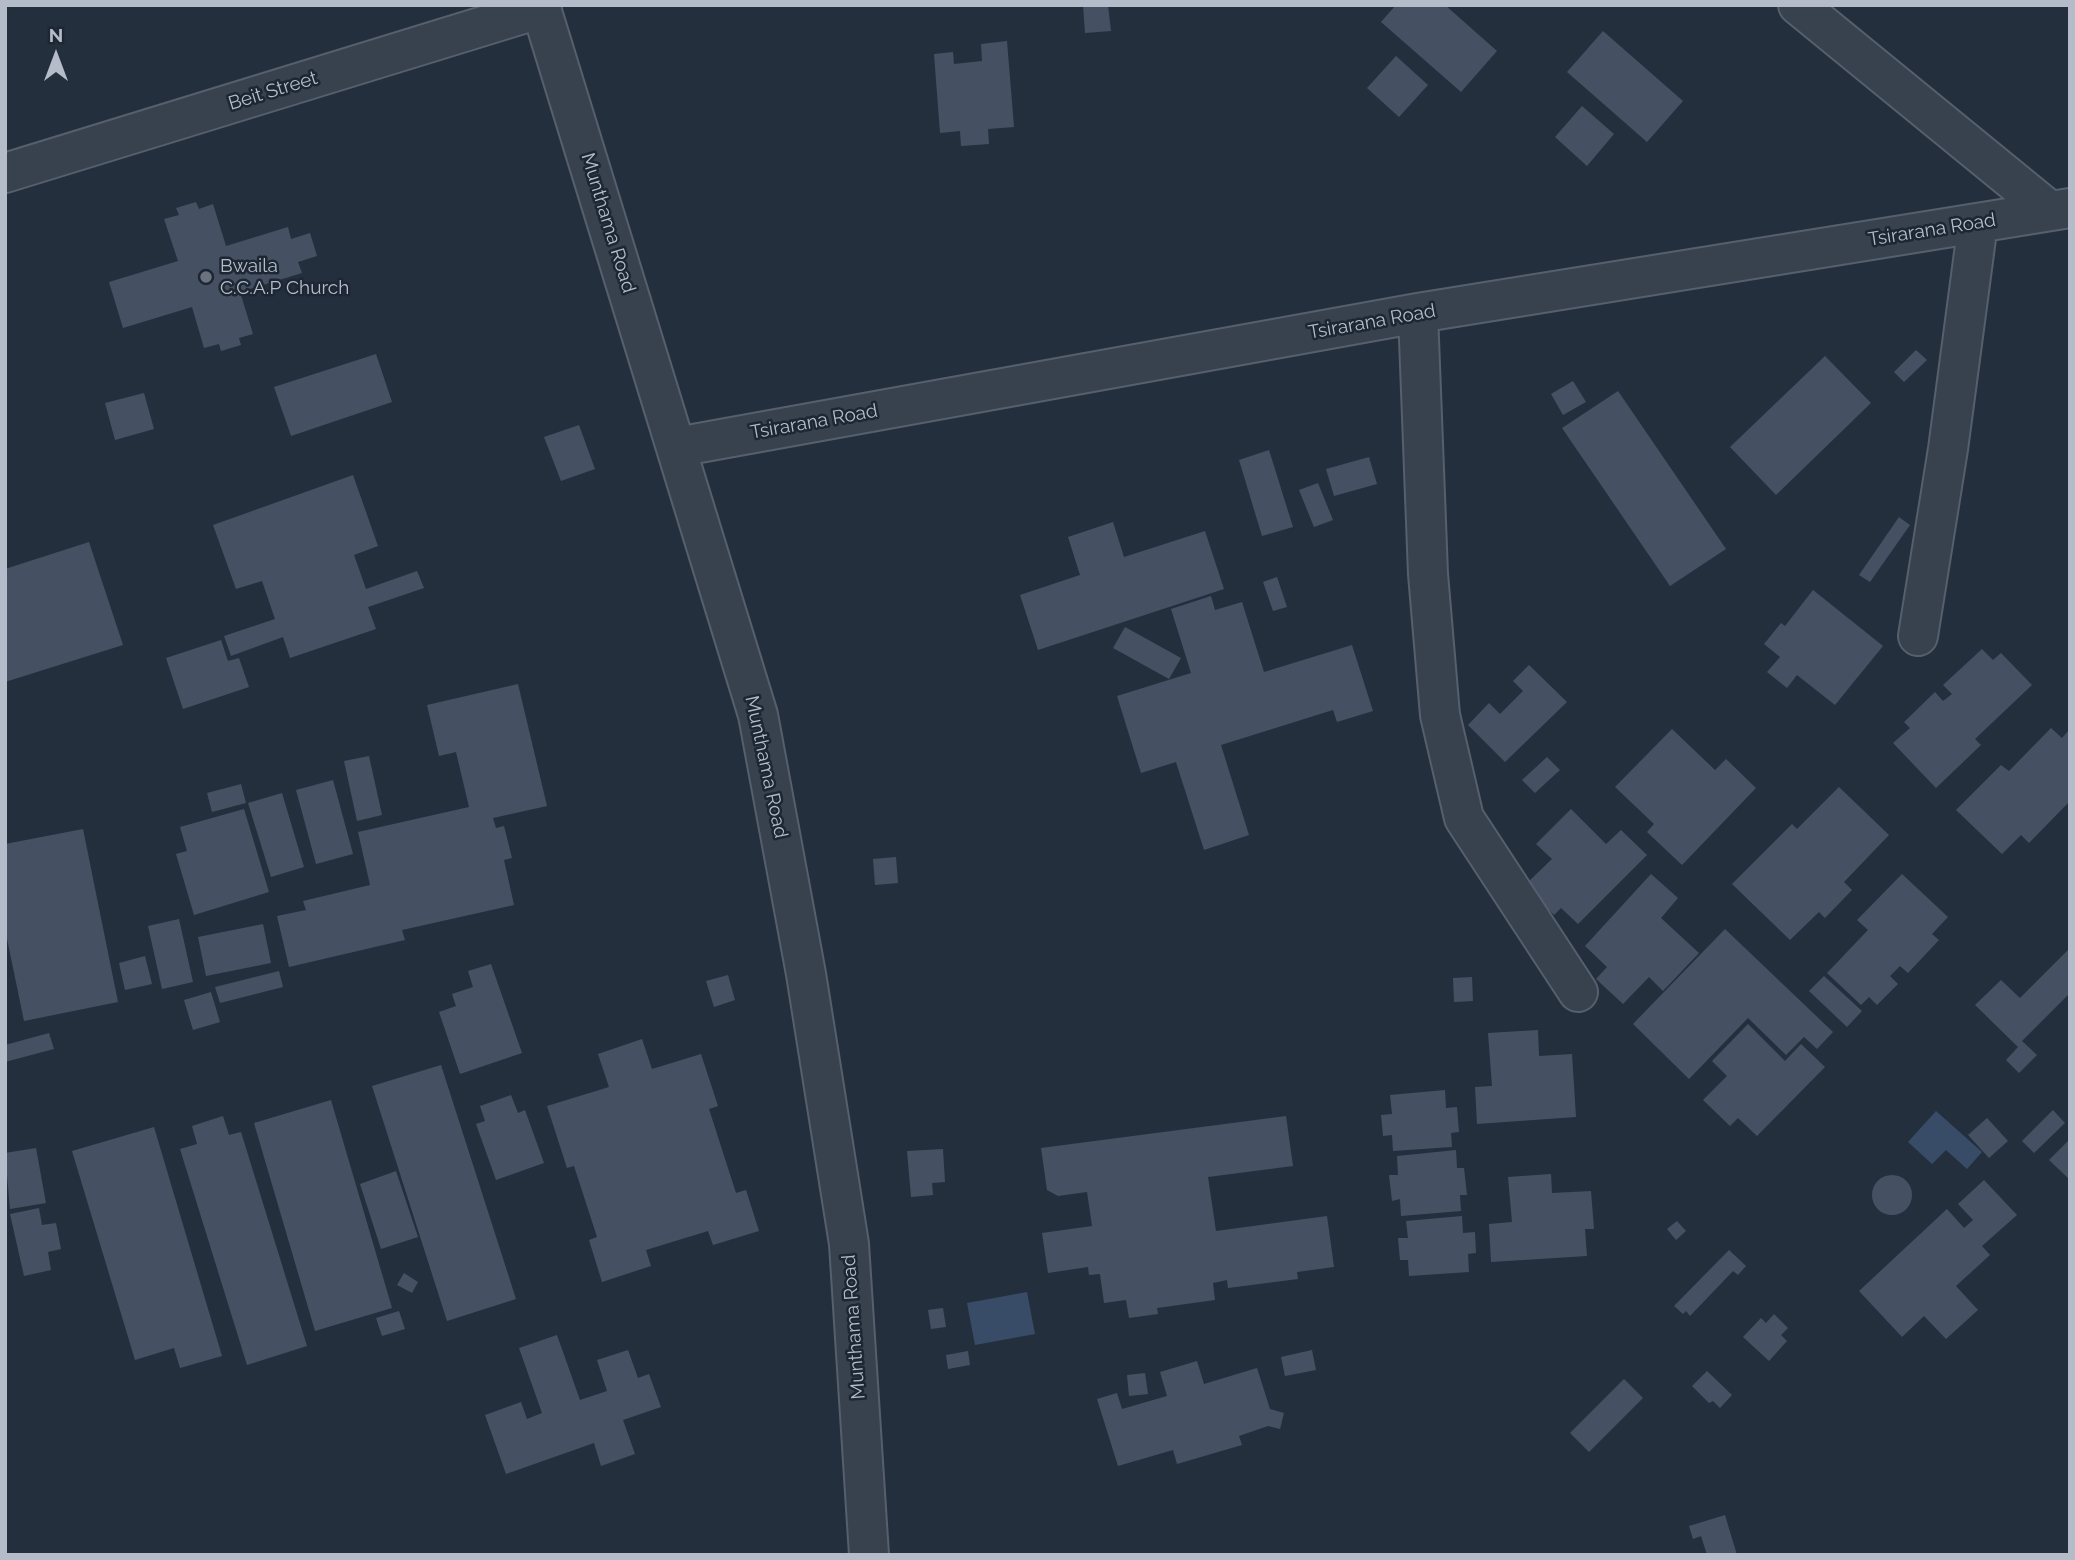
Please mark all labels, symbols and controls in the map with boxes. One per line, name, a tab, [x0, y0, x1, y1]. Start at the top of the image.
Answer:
north arrow	[21, 21, 91, 91]
text: N	[49, 24, 63, 46]
street label: Beit Street	[226, 67, 320, 115]
street label: Munthama Road	[576, 150, 640, 296]
street label: Tsirarana Road	[1867, 209, 1997, 251]
place label: Bwaila C.C.A.P Church	[220, 255, 349, 299]
marker: Bwaila C.C.A.P Church	[198, 269, 214, 285]
street label: Tsirarana Road	[1307, 300, 1437, 344]
street label: Tsirarana Road	[749, 400, 879, 444]
street label: Munthama Road	[740, 694, 792, 840]
street label: Munthama Road	[838, 1254, 870, 1400]

